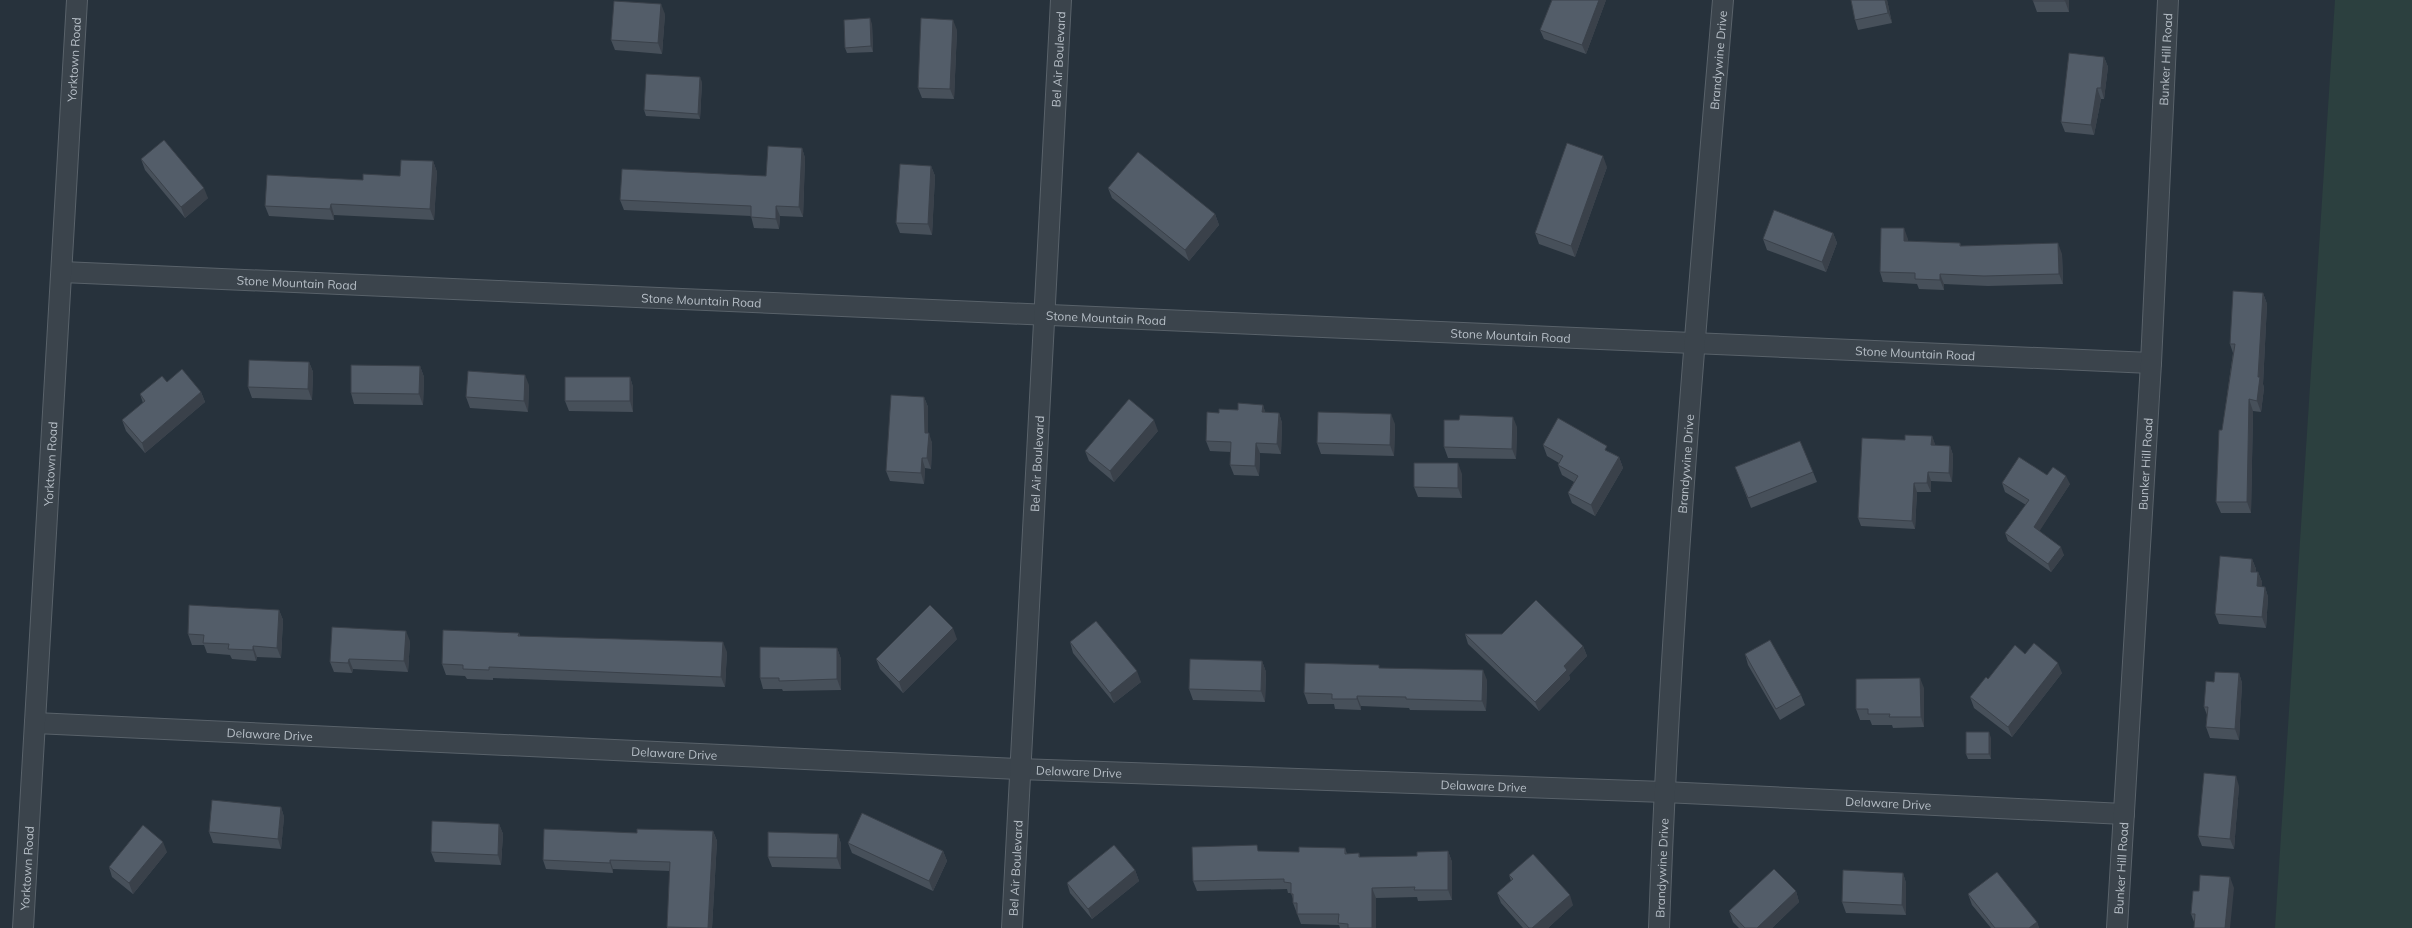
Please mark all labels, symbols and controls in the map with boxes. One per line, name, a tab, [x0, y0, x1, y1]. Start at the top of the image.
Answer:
street label: Brandywine Drive	[1706, 10, 1730, 110]
street label: Bel Air Boulevard	[1048, 11, 1068, 108]
street label: Bunker Hill Road	[2156, 13, 2175, 106]
street label: Yorktown Road	[64, 17, 83, 103]
street label: Stone Mountain Road	[236, 272, 357, 292]
street label: Stone Mountain Road	[641, 290, 762, 310]
street label: Stone Mountain Road	[1046, 307, 1166, 328]
street label: Stone Mountain Road	[1450, 325, 1571, 345]
street label: Stone Mountain Road	[1855, 343, 1976, 363]
street label: Brandywine Drive	[1674, 414, 1697, 514]
street label: Bel Air Boulevard	[1026, 415, 1047, 512]
street label: Bunker Hill Road	[2135, 417, 2155, 510]
street label: Yorktown Road	[40, 421, 60, 507]
street label: Delaware Drive	[226, 724, 313, 743]
street label: Delaware Drive	[631, 743, 718, 762]
street label: Delaware Drive	[1036, 762, 1122, 780]
street label: Delaware Drive	[1440, 777, 1527, 795]
street label: Delaware Drive	[1845, 793, 1932, 812]
street label: Brandywine Drive	[1652, 818, 1671, 918]
street label: Bel Air Boulevard	[1005, 820, 1025, 916]
street label: Bunker Hill Road	[2110, 821, 2131, 915]
street label: Yorktown Road	[16, 825, 36, 912]

